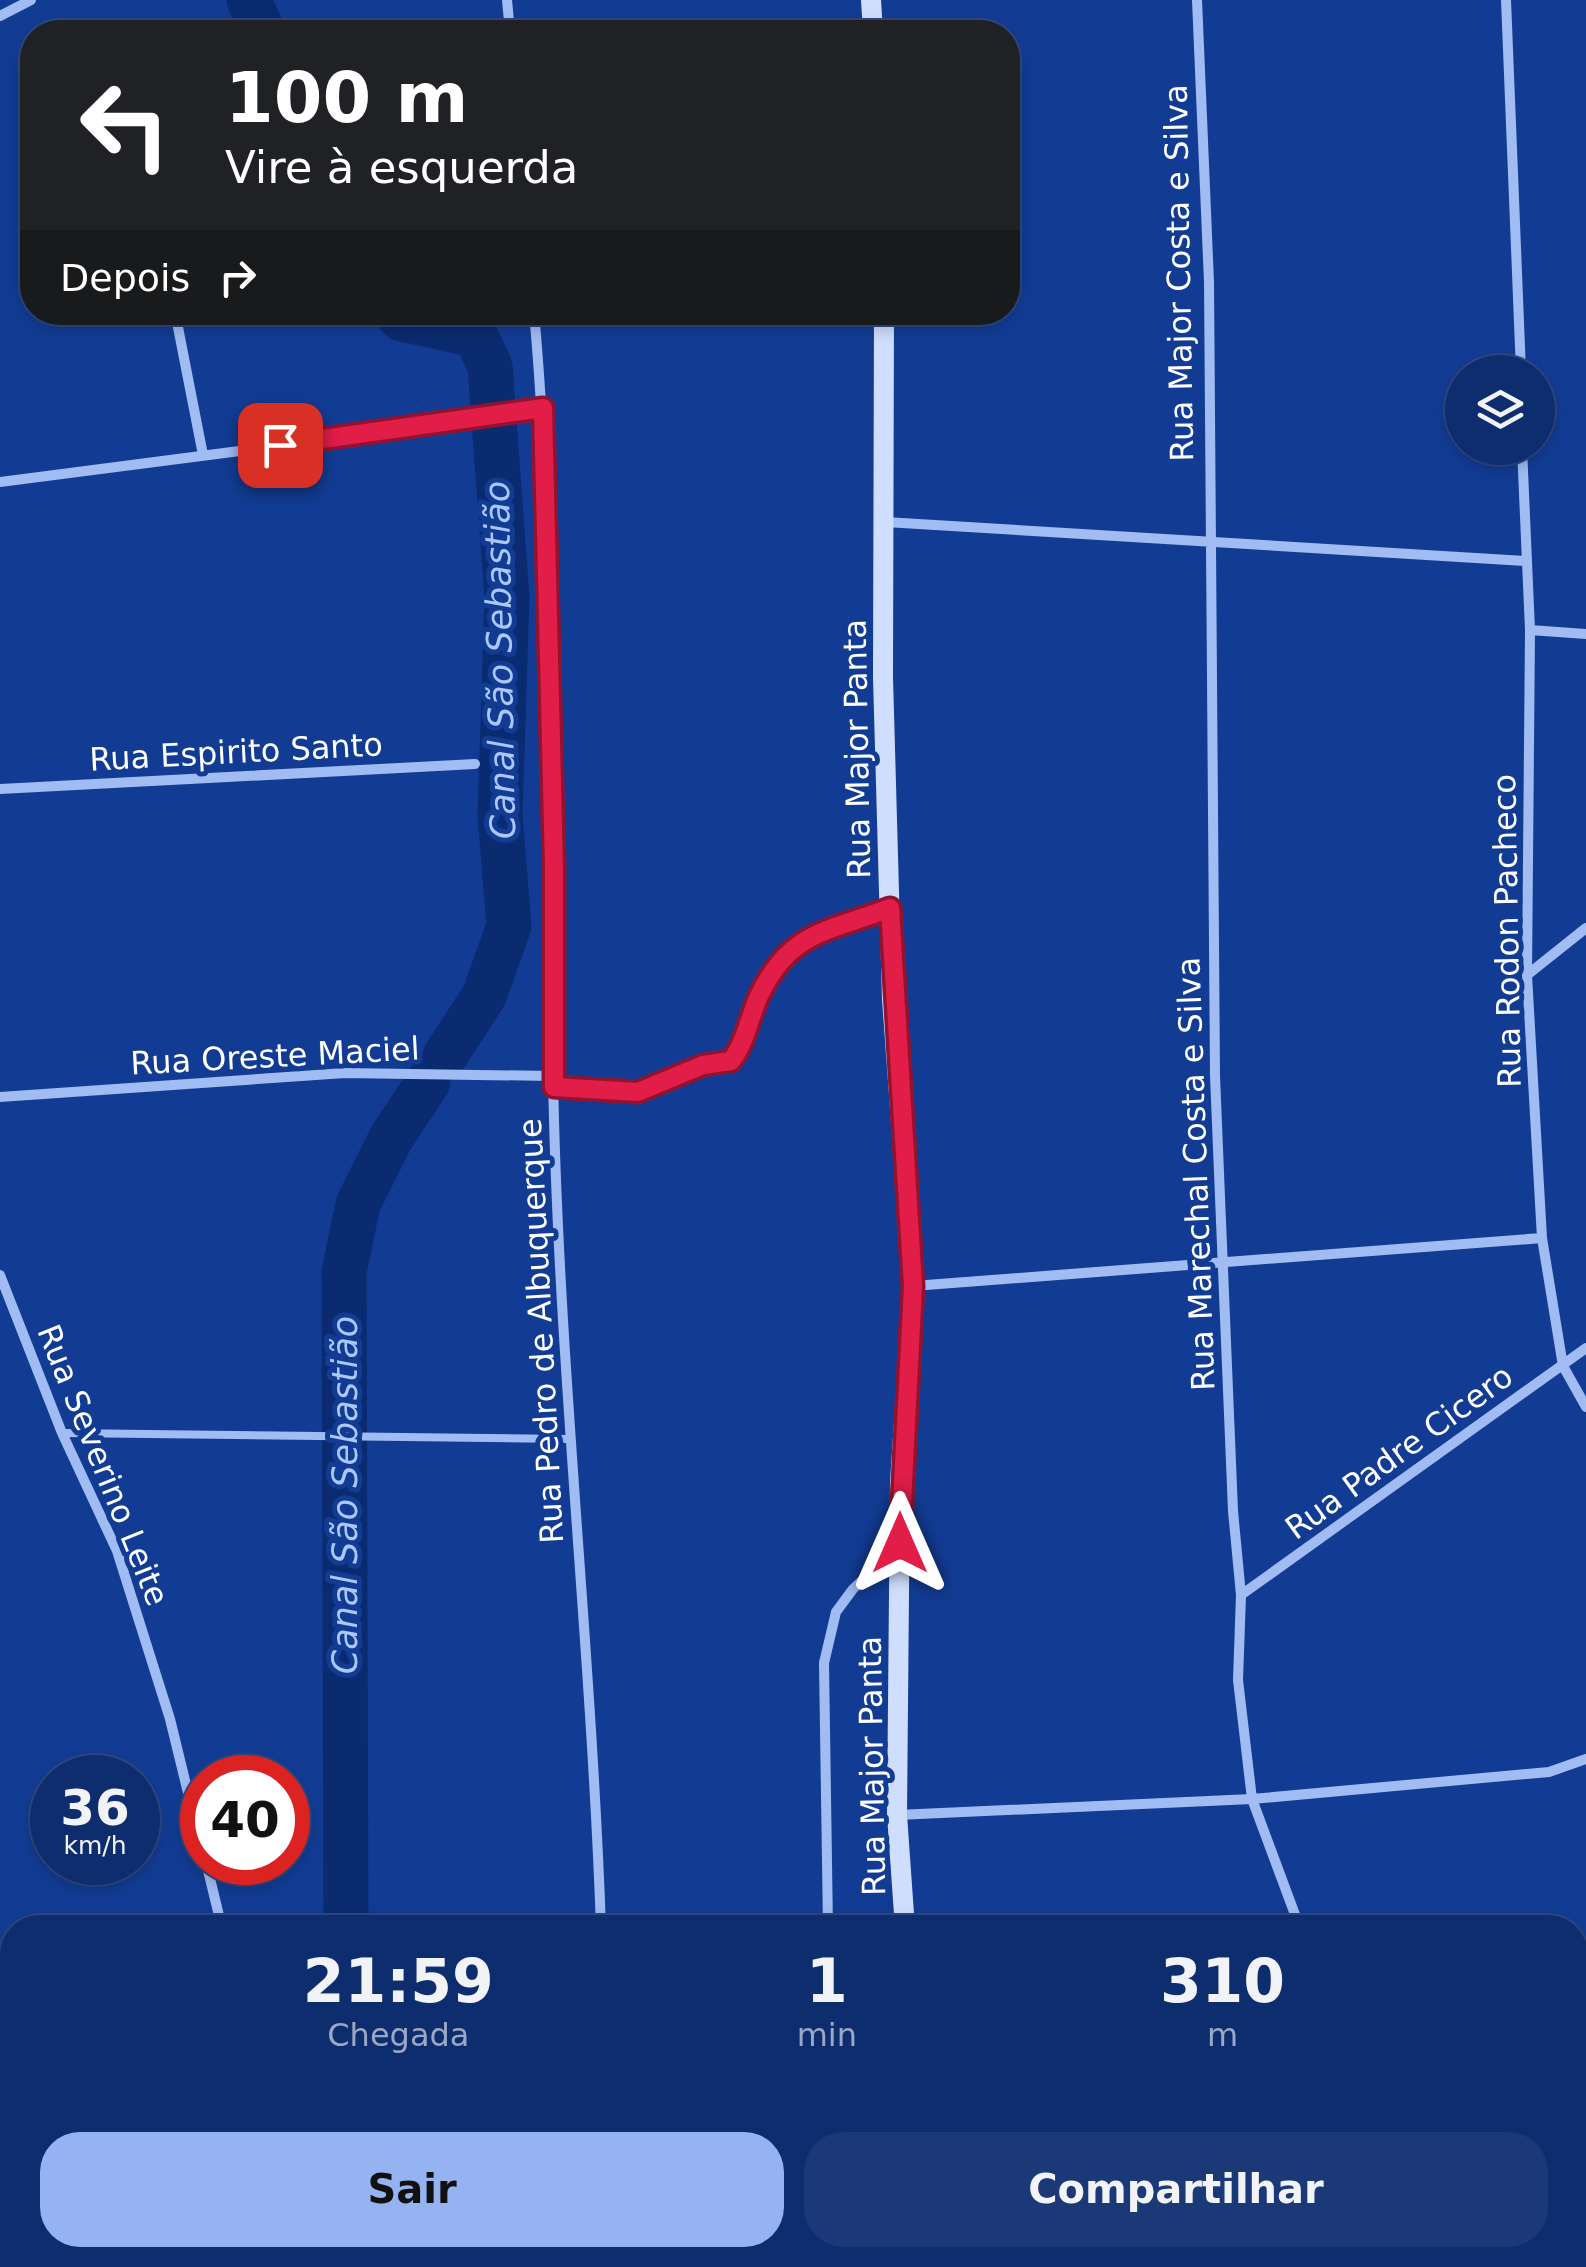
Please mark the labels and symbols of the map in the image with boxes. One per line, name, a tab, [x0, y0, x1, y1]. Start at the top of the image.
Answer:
street label: Rua Major Costa e Silva	[1157, 84, 1201, 462]
pin	[238, 403, 323, 488]
water label: Canal São Sebastião	[477, 480, 523, 840]
street label: Rua Major Panta	[836, 619, 878, 879]
street label: Rua Espirito Santo	[88, 725, 384, 779]
street label: Rua Rodon Pacheco	[1485, 774, 1529, 1088]
street label: Rua Marechal Costa e Silva	[1169, 956, 1223, 1392]
street label: Rua Oreste Maciel	[129, 1029, 421, 1083]
street label: Rua Pedro de Albuquerque	[511, 1117, 571, 1545]
water label: Canal São Sebastião	[325, 1316, 365, 1674]
street label: Rua Severino Leite	[29, 1319, 177, 1611]
street label: Rua Padre Cicero	[1278, 1357, 1520, 1547]
position arrow	[848, 1491, 952, 1595]
street label: Rua Major Panta	[851, 1636, 893, 1896]
speed limit sign: 40	[180, 1755, 310, 1885]

